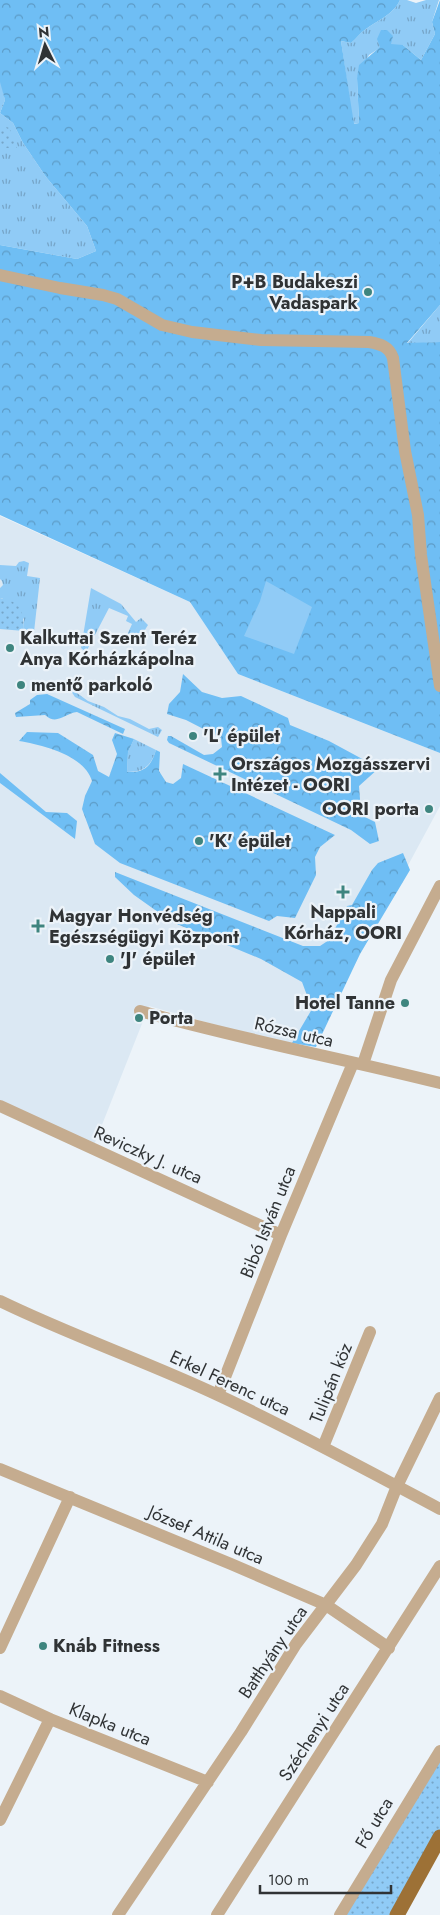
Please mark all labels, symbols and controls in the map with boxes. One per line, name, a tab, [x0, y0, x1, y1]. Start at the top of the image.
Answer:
north arrow	[20, 20, 70, 70]
text: N	[37, 22, 50, 42]
place label: P+B Budakeszi Vadaspark	[231, 269, 359, 316]
marker: P+B Budakeszi Vadaspark	[362, 286, 374, 298]
place label: Kalkuttai Szent Teréz Anya Kórházkápolna	[19, 625, 197, 672]
marker: Kalkuttai Szent Teréz Anya Kórházkápolna	[4, 642, 16, 654]
place label: mentő parkoló	[31, 672, 153, 698]
marker: mentő parkoló	[15, 679, 27, 691]
place label: 'L' épület	[203, 723, 280, 749]
marker: 'L' épület	[187, 730, 199, 742]
place label: Országos Mozgásszervi Intézet - OORI	[231, 751, 430, 798]
marker: Országos Mozgásszervi Intézet - OORI	[213, 767, 227, 781]
place label: OORI porta	[322, 796, 419, 822]
marker: OORI porta	[423, 803, 435, 815]
place label: 'K' épület	[209, 828, 291, 854]
marker: 'K' épület	[193, 835, 205, 847]
marker: Nappali Kórház, OORI	[336, 885, 350, 899]
place label: Nappali Kórház, OORI	[284, 899, 402, 946]
place label: Magyar Honvédség Egészségügyi Központ	[49, 903, 239, 950]
marker: Magyar Honvédség Egészségügyi Központ	[31, 919, 45, 933]
place label: 'J' épület	[120, 946, 195, 972]
marker: 'J' épület	[104, 953, 116, 965]
place label: Hotel Tanne	[295, 990, 395, 1016]
marker: Hotel Tanne	[399, 997, 411, 1009]
place label: Porta	[149, 1005, 193, 1031]
street label: Rózsa utca	[252, 1010, 336, 1054]
marker: Porta	[133, 1012, 145, 1024]
street label: Reviczky J. utca	[90, 1119, 206, 1191]
street label: Bibó István utca	[234, 1162, 302, 1282]
street label: Tulipán köz	[303, 1338, 359, 1427]
street label: Erkel Ferenc utca	[166, 1344, 294, 1422]
street label: József Attila utca	[142, 1498, 268, 1571]
street label: Batthyány utca	[232, 1600, 314, 1704]
place label: Knáb Fitness	[53, 1633, 160, 1659]
marker: Knáb Fitness	[37, 1640, 49, 1652]
street label: Széchenyi utca	[272, 1678, 356, 1786]
street label: Klapka utca	[65, 1696, 155, 1752]
street label: Fő utca	[349, 1793, 399, 1853]
scale bar	[260, 1862, 391, 1894]
text: 100 m	[268, 1869, 309, 1891]

